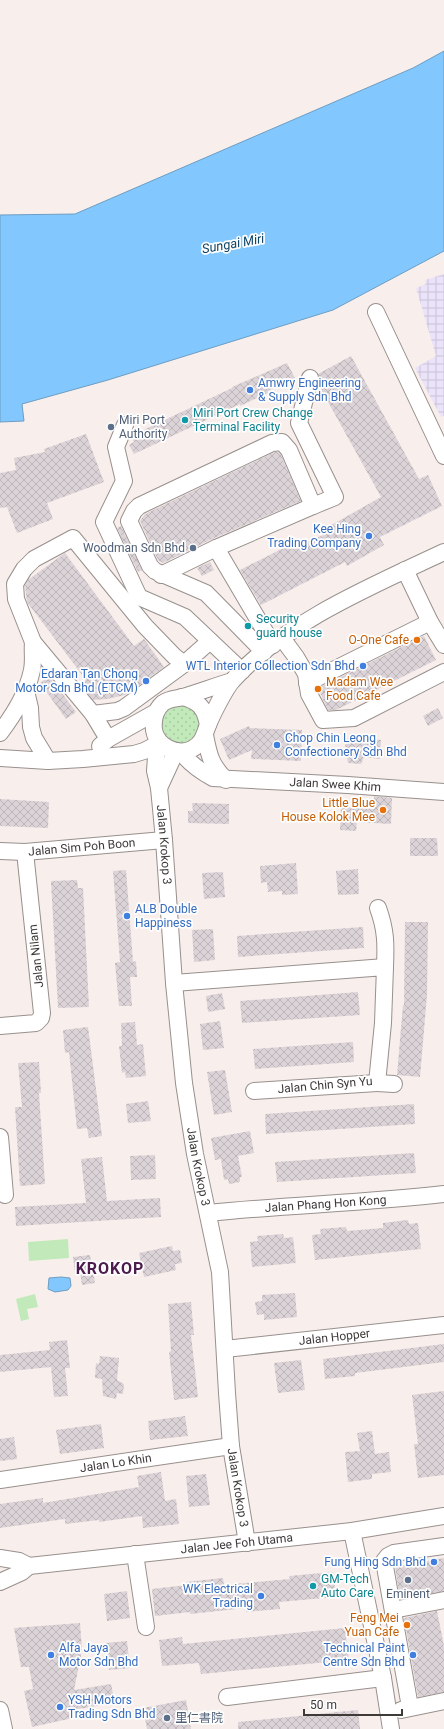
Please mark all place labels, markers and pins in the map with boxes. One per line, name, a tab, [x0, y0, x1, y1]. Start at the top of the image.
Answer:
place label: Amwry Engineering & Supply Sdn Bhd	[258, 376, 361, 404]
marker: Amwry Engineering & Supply Sdn Bhd	[245, 385, 255, 395]
place label: Miri Port Crew Change Terminal Facility	[193, 406, 313, 434]
place label: Miri Port Authority	[119, 413, 168, 441]
marker: Miri Port Crew Change Terminal Facility	[180, 415, 190, 425]
marker: Miri Port Authority	[106, 422, 116, 432]
place label: Kee Hing Trading Company	[267, 522, 361, 550]
marker: Kee Hing Trading Company	[364, 531, 374, 541]
place label: Woodman Sdn Bhd	[83, 541, 185, 555]
marker: Woodman Sdn Bhd	[188, 543, 198, 553]
place label: Security guard house	[256, 612, 322, 640]
marker: Security guard house	[243, 621, 253, 631]
place label: O-One Cafe	[348, 633, 409, 647]
marker: O-One Cafe	[412, 635, 422, 645]
place label: WTL Interior Collection Sdn Bhd	[186, 659, 355, 673]
marker: WTL Interior Collection Sdn Bhd	[358, 661, 368, 671]
place label: Edaran Tan Chong Motor Sdn Bhd (ETCM)	[15, 667, 138, 695]
place label: Madam Wee Food Cafe	[326, 675, 393, 703]
marker: Edaran Tan Chong Motor Sdn Bhd (ETCM)	[141, 676, 151, 686]
marker: Madam Wee Food Cafe	[313, 684, 323, 694]
place label: Chop Chin Leong Confectionery Sdn Bhd	[285, 731, 407, 759]
marker: Chop Chin Leong Confectionery Sdn Bhd	[272, 740, 282, 750]
place label: Little Blue House Kolok Mee	[281, 796, 375, 824]
marker: Little Blue House Kolok Mee	[378, 805, 388, 815]
place label: ALB Double Happiness	[135, 902, 197, 930]
marker: ALB Double Happiness	[122, 911, 132, 921]
place label: Fung Hing Sdn Bhd	[324, 1555, 426, 1569]
marker: Fung Hing Sdn Bhd	[429, 1557, 439, 1567]
place label: GM-Tech Auto Care	[321, 1572, 374, 1600]
marker: Eminent	[403, 1575, 413, 1585]
marker: GM-Tech Auto Care	[308, 1581, 318, 1591]
place label: WK Electrical Trading	[183, 1582, 253, 1610]
place label: Eminent	[386, 1587, 430, 1601]
marker: WK Electrical Trading	[256, 1591, 266, 1601]
place label: Feng Mei Yuan Cafe	[345, 1611, 399, 1639]
marker: Feng Mei Yuan Cafe	[402, 1620, 412, 1630]
place label: Alfa Jaya Motor Sdn Bhd	[59, 1641, 138, 1669]
place label: Technical Paint Centre Sdn Bhd	[323, 1641, 405, 1669]
marker: Alfa Jaya Motor Sdn Bhd	[46, 1650, 56, 1660]
marker: Technical Paint Centre Sdn Bhd	[408, 1650, 418, 1660]
place label: YSH Motors Trading Sdn Bhd	[68, 1693, 155, 1721]
marker: YSH Motors Trading Sdn Bhd	[55, 1702, 65, 1712]
place label: 里仁書院	[175, 1711, 223, 1725]
marker: 里仁書院	[162, 1713, 172, 1723]

